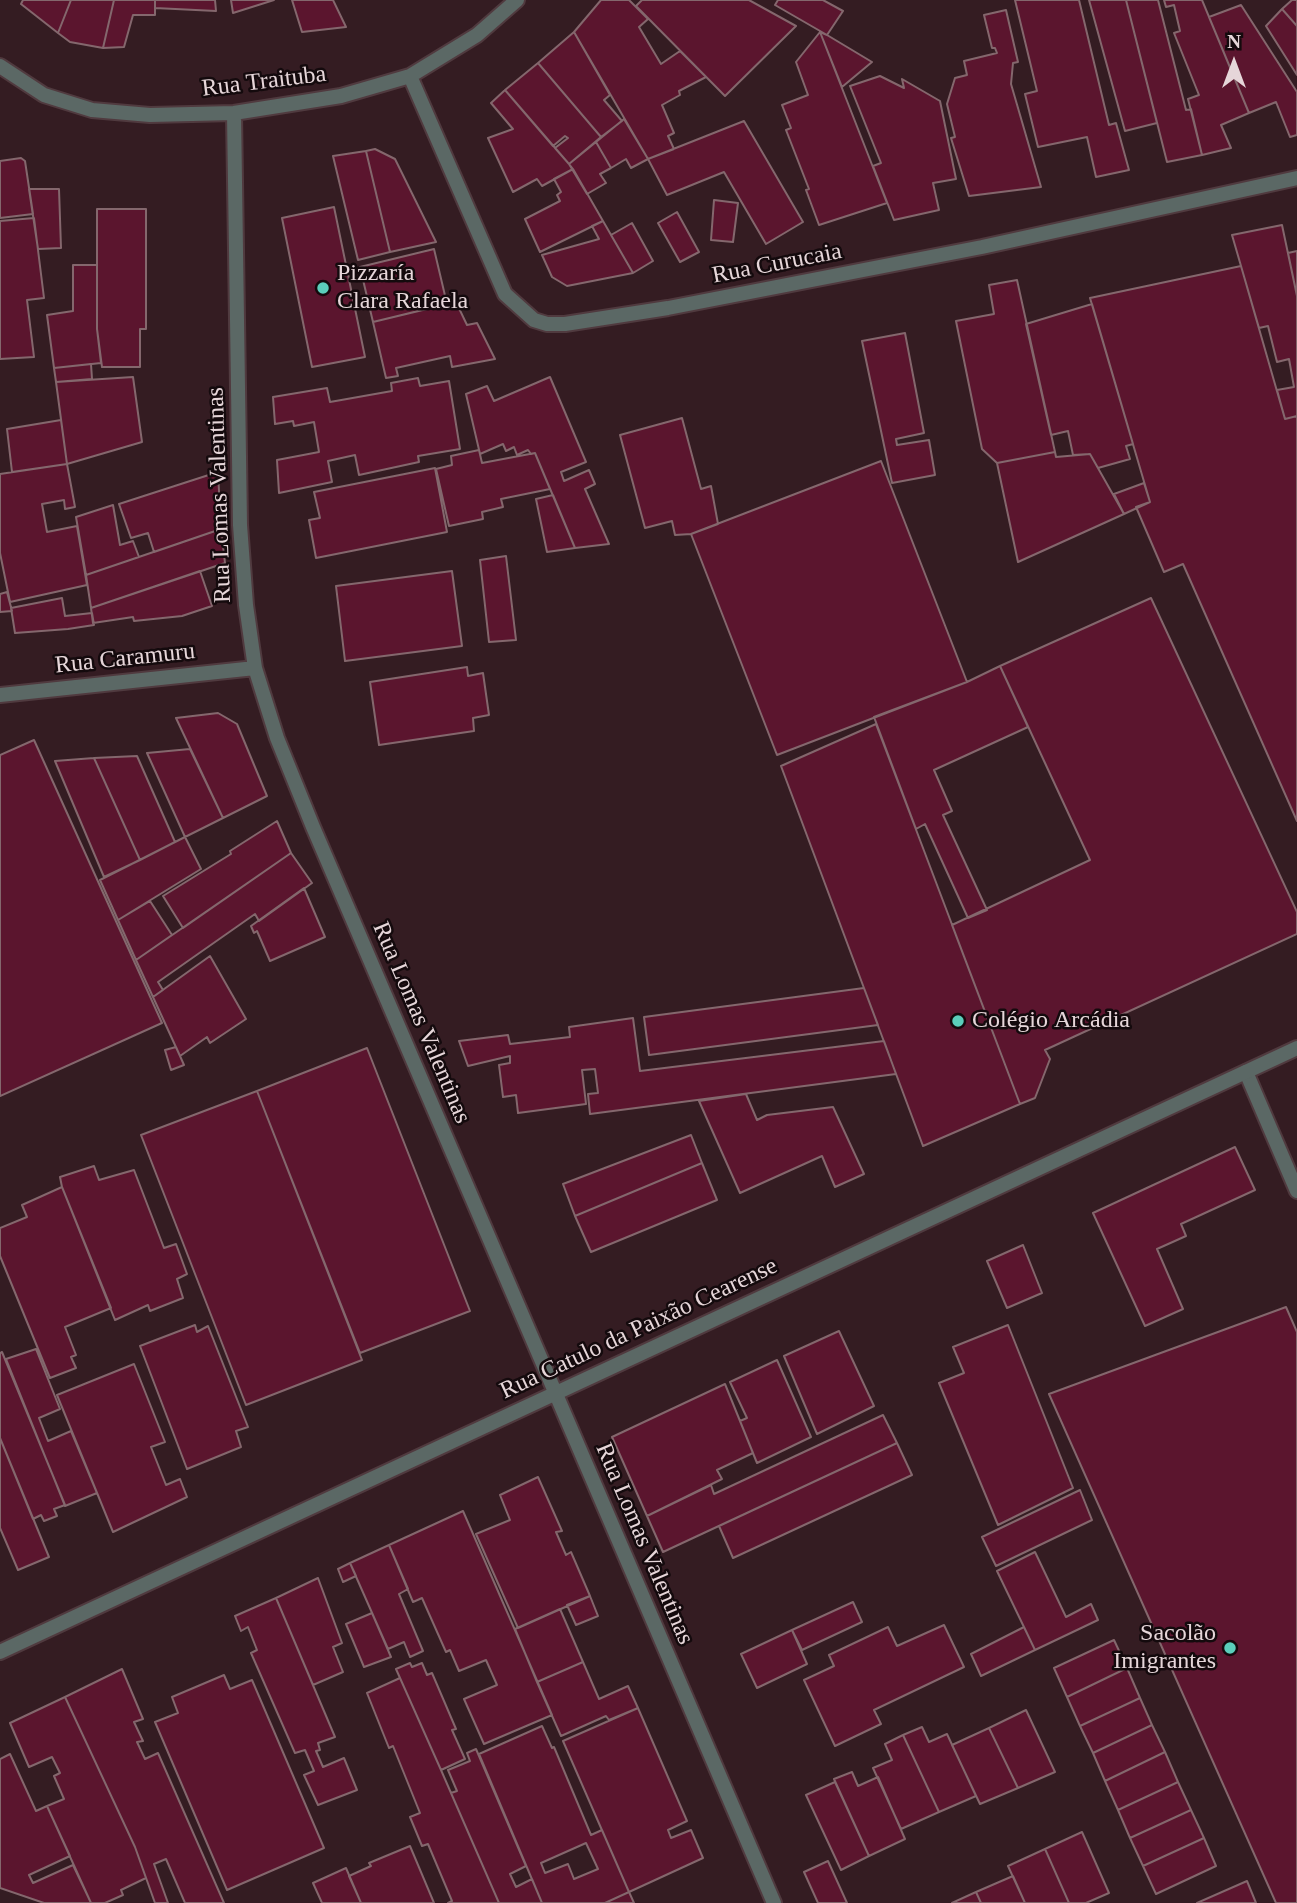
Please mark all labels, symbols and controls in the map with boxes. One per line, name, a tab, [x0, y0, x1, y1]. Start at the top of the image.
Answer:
north arrow	[1199, 28, 1269, 98]
text: N	[1227, 31, 1241, 52]
street label: Rua Traituba	[200, 60, 328, 104]
street label: Rua Curucaia	[710, 237, 844, 291]
place label: Pizzaría Clara Rafaela	[337, 260, 468, 316]
marker: Pizzaría Clara Rafaela	[315, 280, 331, 296]
street label: Rua Lomas Valentinas	[202, 387, 238, 603]
street label: Rua Caramuru	[54, 637, 196, 681]
street label: Rua Lomas Valentinas	[366, 918, 476, 1128]
place label: Colégio Arcádia	[972, 1007, 1130, 1035]
marker: Colégio Arcádia	[950, 1013, 966, 1029]
street label: Rua Catulo da Paixão Cearense	[496, 1252, 782, 1406]
street label: Rua Lomas Valentinas	[589, 1439, 699, 1649]
place label: Sacolão Imigrantes	[1113, 1620, 1216, 1676]
marker: Sacolão Imigrantes	[1222, 1640, 1238, 1656]

